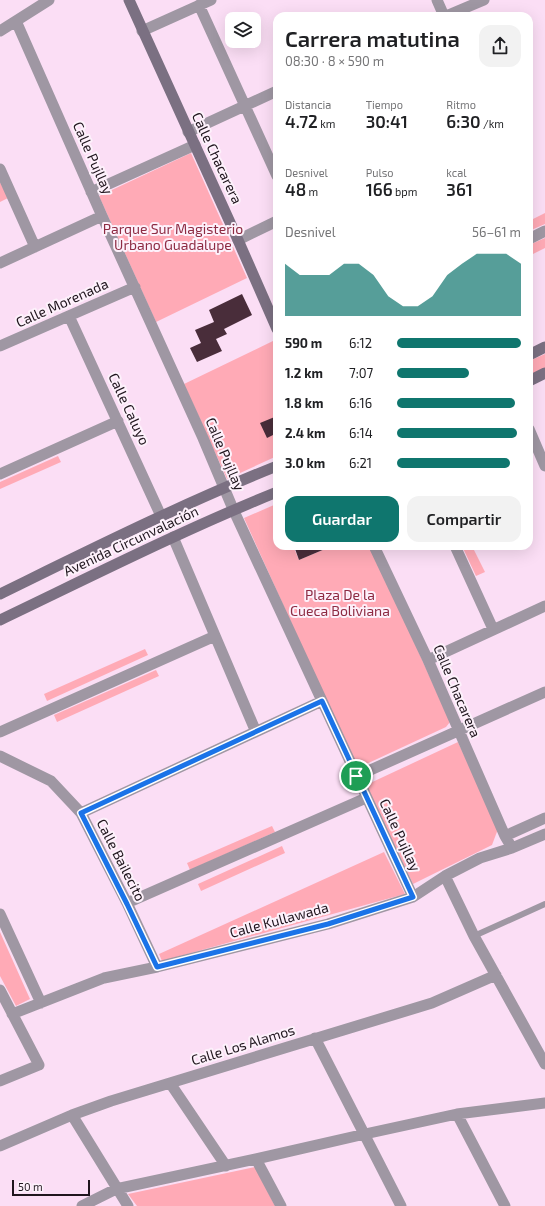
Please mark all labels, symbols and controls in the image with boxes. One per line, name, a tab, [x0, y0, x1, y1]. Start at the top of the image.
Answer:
map controls	[225, 12, 261, 48]
button: layers	[225, 12, 261, 48]
text: Carrera matutina	[285, 25, 460, 51]
button: share	[479, 25, 521, 67]
text: 08:30 · 8 × 590 m	[285, 53, 384, 69]
text: Distancia	[285, 98, 331, 111]
text: Tiempo	[366, 98, 403, 111]
text: Ritmo	[446, 98, 476, 111]
street label: Calle Chacarera	[189, 109, 246, 206]
text: 4.72	[285, 111, 318, 131]
text: 30:41	[366, 111, 408, 131]
text: 6:30	[446, 111, 481, 131]
text: km	[318, 117, 335, 130]
text: /km	[481, 117, 504, 130]
street label: Calle Pujllay	[70, 119, 117, 197]
text: Desnivel	[285, 166, 328, 179]
text: Pulso	[366, 166, 394, 179]
text: kcal	[446, 166, 466, 179]
text: 48	[285, 179, 306, 199]
text: 166	[366, 179, 393, 199]
text: 361	[446, 179, 473, 199]
text: m	[306, 185, 318, 198]
text: bpm	[393, 185, 417, 198]
park label: Parque Sur Magisterio Urbano Guadalupe	[103, 220, 243, 253]
text: Desnivel	[285, 224, 336, 240]
text: 56–61 m	[472, 224, 521, 240]
street label: Calle Morenada	[13, 275, 111, 331]
text: 590 m	[285, 335, 322, 351]
text: 6:12	[349, 335, 372, 351]
text: 1.2 km	[285, 365, 323, 381]
text: 7:07	[349, 365, 373, 381]
street label: Calle Caluyo	[105, 370, 154, 448]
text: 1.8 km	[285, 395, 323, 411]
text: 6:16	[349, 395, 372, 411]
street label: Calle Pujllay	[202, 415, 249, 493]
text: 2.4 km	[285, 425, 325, 441]
text: 6:14	[349, 425, 373, 441]
text: 3.0 km	[285, 455, 325, 471]
text: 6:21	[349, 455, 372, 471]
button: Guardar	[285, 496, 399, 542]
button: Compartir	[407, 496, 521, 542]
street label: Avenida Circunvalación	[61, 502, 201, 579]
park label: Plaza De la Cueca Boliviana	[290, 586, 390, 619]
street label: Calle Chacarera	[430, 642, 485, 740]
pin	[339, 759, 373, 793]
icon: arrive	[345, 765, 367, 787]
street label: Calle Pujllay	[376, 796, 425, 874]
street label: Calle Bailecito	[93, 816, 149, 904]
street label: Calle Kullawada	[228, 898, 330, 941]
street label: Calle Los Alamos	[189, 1021, 297, 1068]
scale bar	[12, 1178, 90, 1197]
text: 50 m	[18, 1180, 43, 1193]

